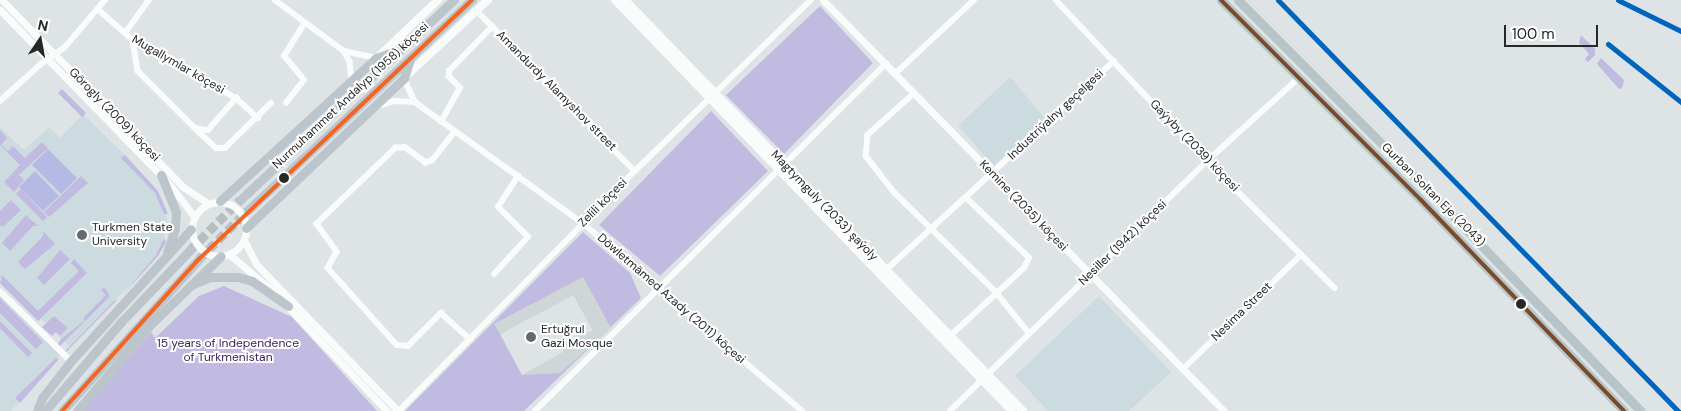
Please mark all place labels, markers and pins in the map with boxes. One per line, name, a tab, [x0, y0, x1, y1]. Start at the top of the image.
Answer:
unlabelled marker	[279, 173, 289, 183]
place label: Turkmen State University	[92, 221, 172, 249]
marker: Turkmen State University	[76, 229, 88, 241]
unlabelled marker	[1516, 299, 1526, 309]
place label: Ertuğrul Gazi Mosque	[541, 323, 613, 351]
marker: Ertuğrul Gazi Mosque	[525, 331, 537, 343]

